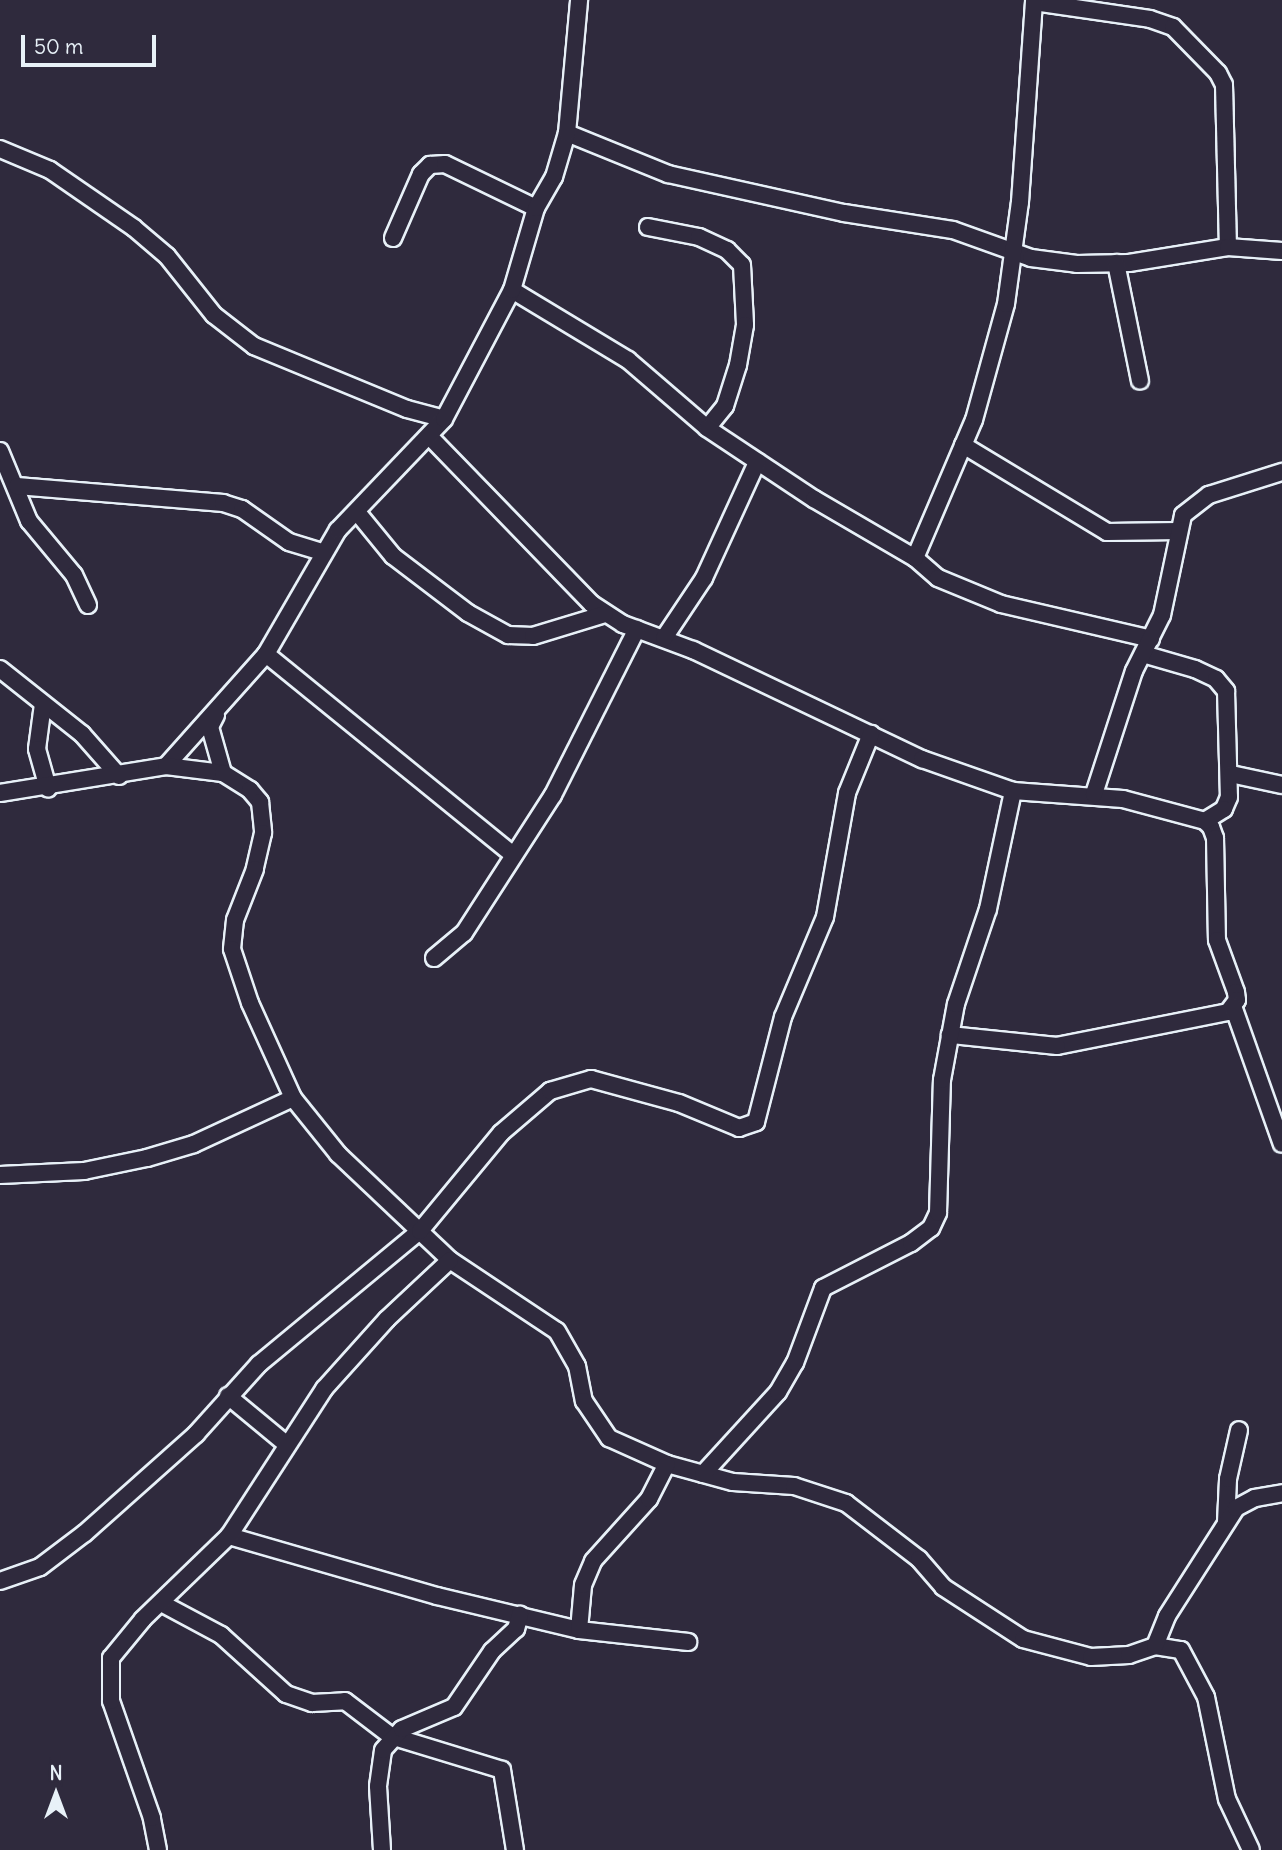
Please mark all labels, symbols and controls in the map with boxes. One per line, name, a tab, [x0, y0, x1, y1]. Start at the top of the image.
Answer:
scale bar	[24, 21, 159, 65]
text: 50 m	[34, 33, 83, 60]
north arrow	[21, 1759, 91, 1829]
text: N	[49, 1761, 63, 1785]

